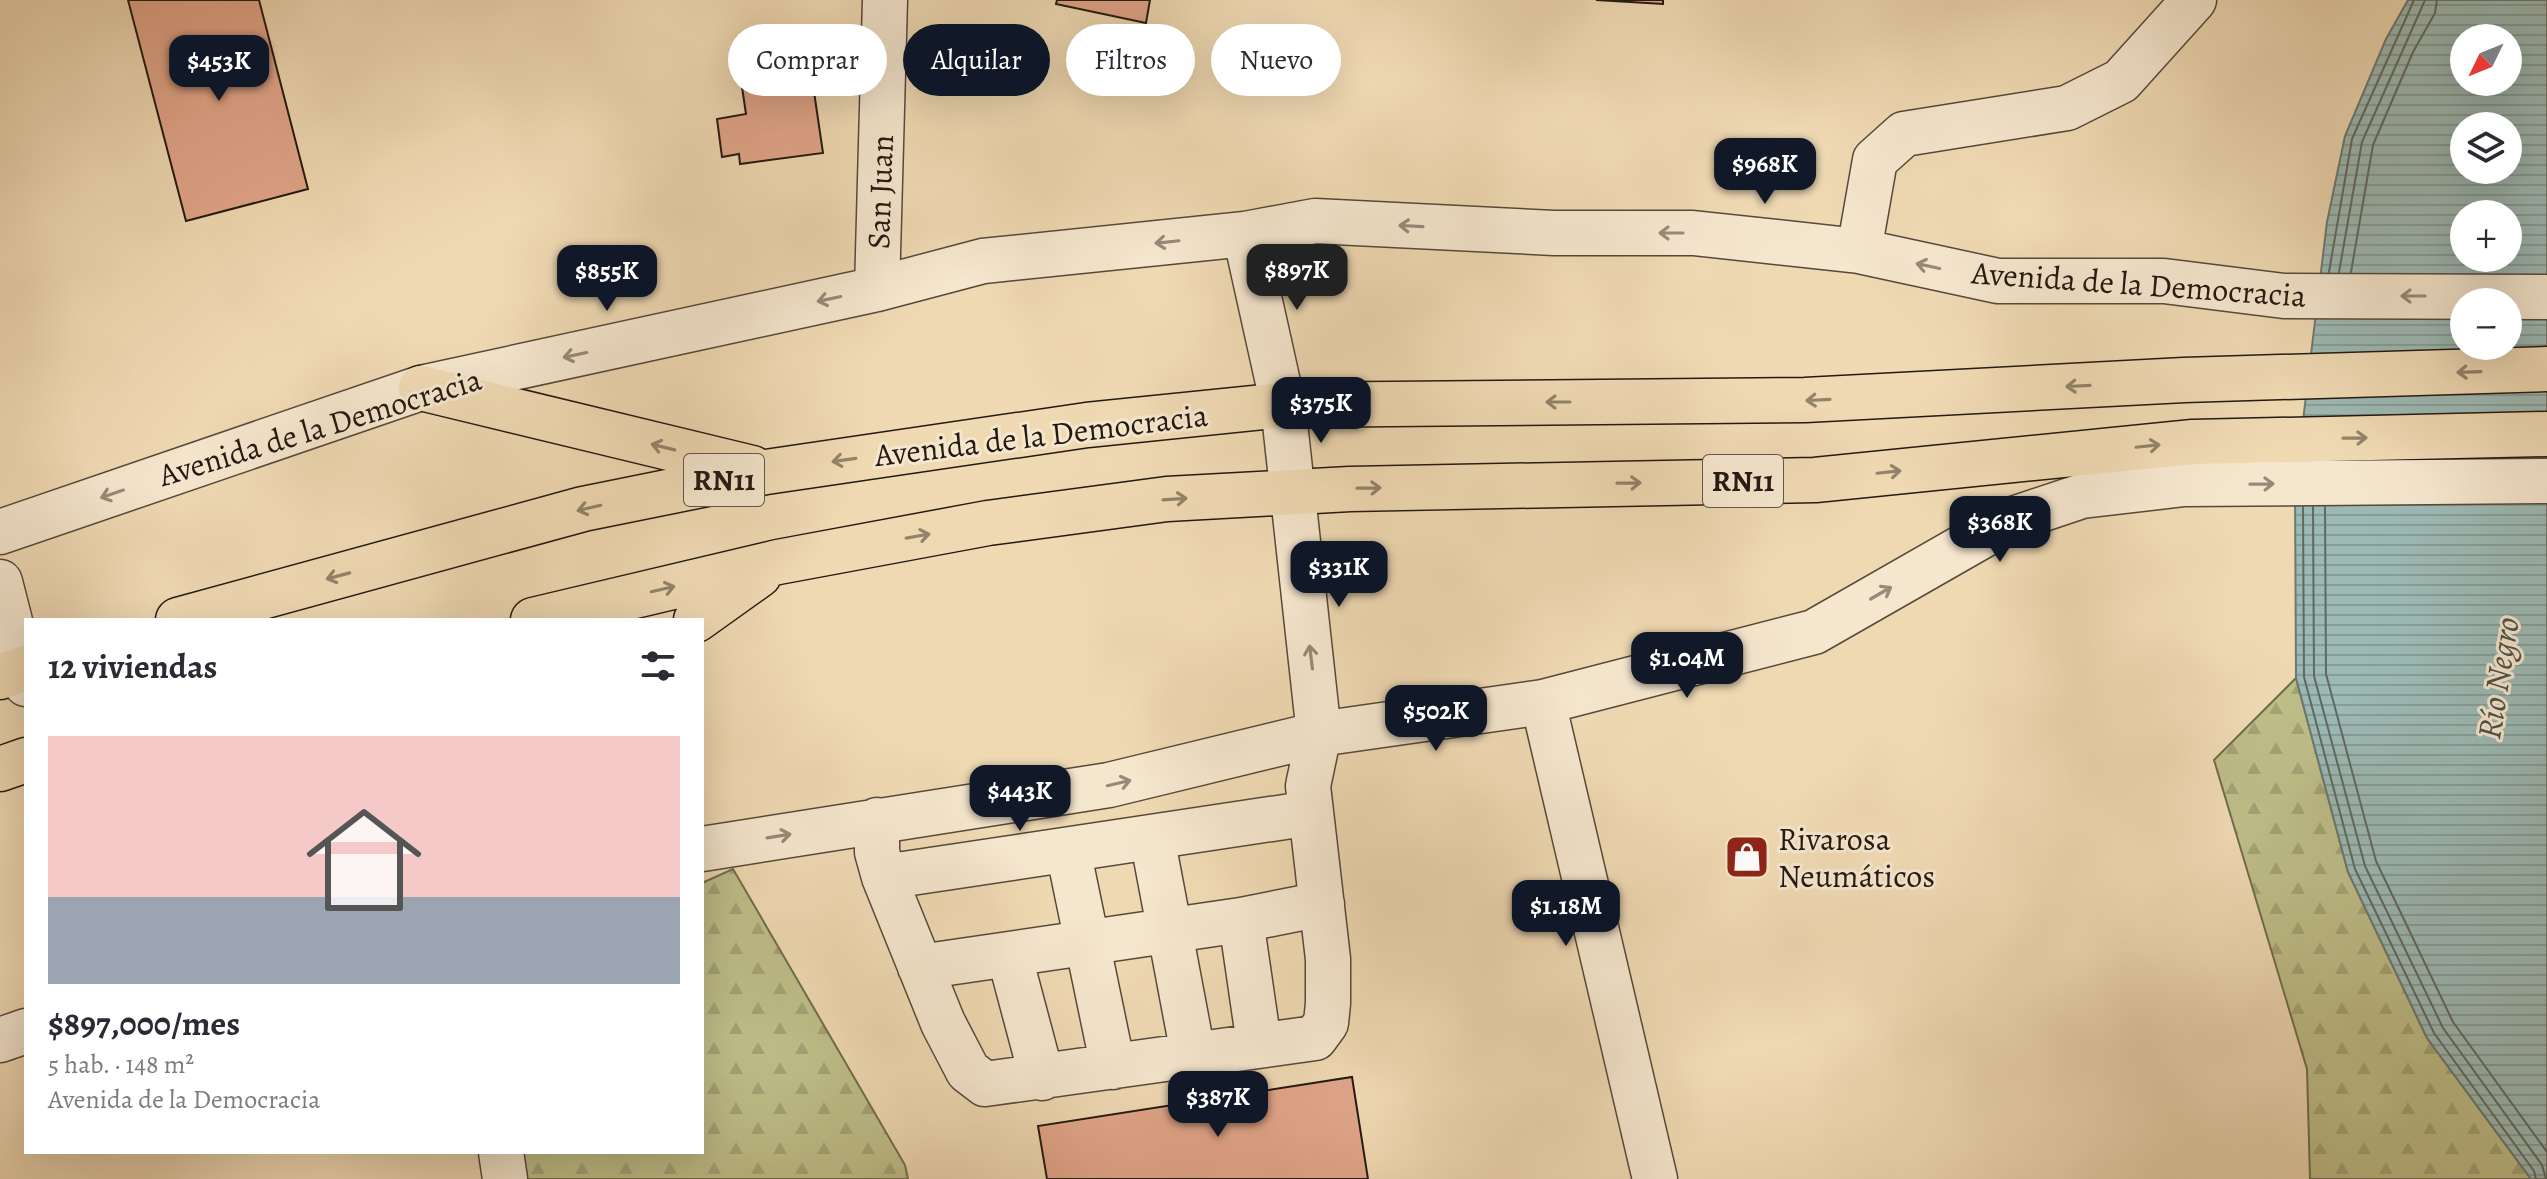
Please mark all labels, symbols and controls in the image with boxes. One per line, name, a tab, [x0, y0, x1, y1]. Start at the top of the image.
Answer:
chip: Comprar	[728, 24, 887, 96]
chip: Alquilar	[903, 24, 1050, 96]
chip: Filtros	[1066, 24, 1195, 96]
chip: Nuevo	[1211, 24, 1341, 96]
north arrow	[2450, 24, 2522, 96]
map controls	[2450, 24, 2522, 360]
pin: $453K	[163, 35, 275, 103]
text: $453K	[187, 43, 251, 78]
button: layers	[2450, 112, 2522, 184]
street label: San Juan	[856, 134, 904, 250]
pin: $968K	[1709, 138, 1821, 206]
text: $968K	[1732, 146, 1798, 181]
button: +	[2450, 200, 2522, 272]
one-way arrow	[1398, 218, 1425, 233]
one-way arrow	[1658, 225, 1685, 241]
one-way arrow	[1154, 234, 1181, 249]
pin: $897K	[1241, 244, 1353, 312]
pin: $855K	[551, 245, 663, 313]
street label: Avenida de la Democracia	[1969, 250, 2308, 318]
text: $897K	[1265, 252, 1329, 287]
text: $855K	[575, 253, 639, 288]
one-way arrow	[1916, 258, 1942, 273]
one-way arrow	[2400, 288, 2427, 304]
button: −	[2450, 288, 2522, 360]
one-way arrow	[817, 292, 842, 307]
one-way arrow	[563, 348, 588, 363]
street label: Avenida de la Democracia	[152, 357, 487, 497]
one-way arrow	[2456, 364, 2483, 379]
pin: $375K	[1265, 377, 1377, 445]
one-way arrow	[2065, 379, 2092, 394]
text: $375K	[1290, 385, 1352, 420]
one-way arrow	[1805, 392, 1832, 407]
street label: Avenida de la Democracia	[871, 393, 1210, 477]
one-way arrow	[1545, 394, 1572, 410]
one-way arrow	[2341, 431, 2368, 446]
one-way arrow	[651, 439, 676, 454]
one-way arrow	[2134, 439, 2161, 454]
one-way arrow	[832, 453, 857, 468]
road number: RN11	[684, 454, 764, 506]
road number: RN11	[1703, 455, 1783, 507]
one-way arrow	[1875, 465, 1902, 480]
one-way arrow	[1615, 476, 1642, 491]
one-way arrow	[2248, 476, 2275, 491]
one-way arrow	[1355, 481, 1382, 496]
one-way arrow	[100, 487, 125, 502]
one-way arrow	[1161, 491, 1188, 506]
pin: $368K	[1944, 496, 2056, 564]
one-way arrow	[577, 501, 602, 516]
text: $368K	[1967, 504, 2033, 539]
one-way arrow	[904, 528, 930, 543]
pin: $331K	[1283, 541, 1395, 609]
text: $331K	[1309, 549, 1369, 584]
one-way arrow	[325, 569, 351, 584]
one-way arrow	[650, 581, 675, 596]
one-way arrow	[1869, 585, 1892, 601]
water label: Río Negro	[2465, 614, 2531, 742]
pin: $1.04M	[1622, 632, 1752, 700]
text: $1.04M	[1649, 640, 1725, 675]
text: 12 viviendas	[48, 643, 217, 690]
icon: filters	[636, 644, 680, 688]
one-way arrow	[1303, 644, 1318, 671]
pin: $502K	[1380, 685, 1492, 753]
text: $502K	[1403, 693, 1469, 728]
pin: $443K	[964, 765, 1076, 833]
text: $443K	[988, 773, 1052, 808]
one-way arrow	[1105, 775, 1131, 790]
icon: home	[292, 788, 436, 932]
place label: Rivarosa Neumáticos	[1778, 817, 1935, 898]
one-way arrow	[766, 828, 791, 843]
shop icon: Rivarosa Neumáticos	[1723, 833, 1771, 881]
pin: $1.18M	[1501, 880, 1631, 948]
text: $1.18M	[1530, 888, 1602, 923]
text: $897,000/mes	[48, 1000, 240, 1047]
text: 5 hab. · 148 m²	[48, 1047, 194, 1082]
pin: $387K	[1162, 1071, 1274, 1139]
text: $387K	[1186, 1079, 1250, 1114]
text: Avenida de la Democracia	[48, 1082, 320, 1117]

